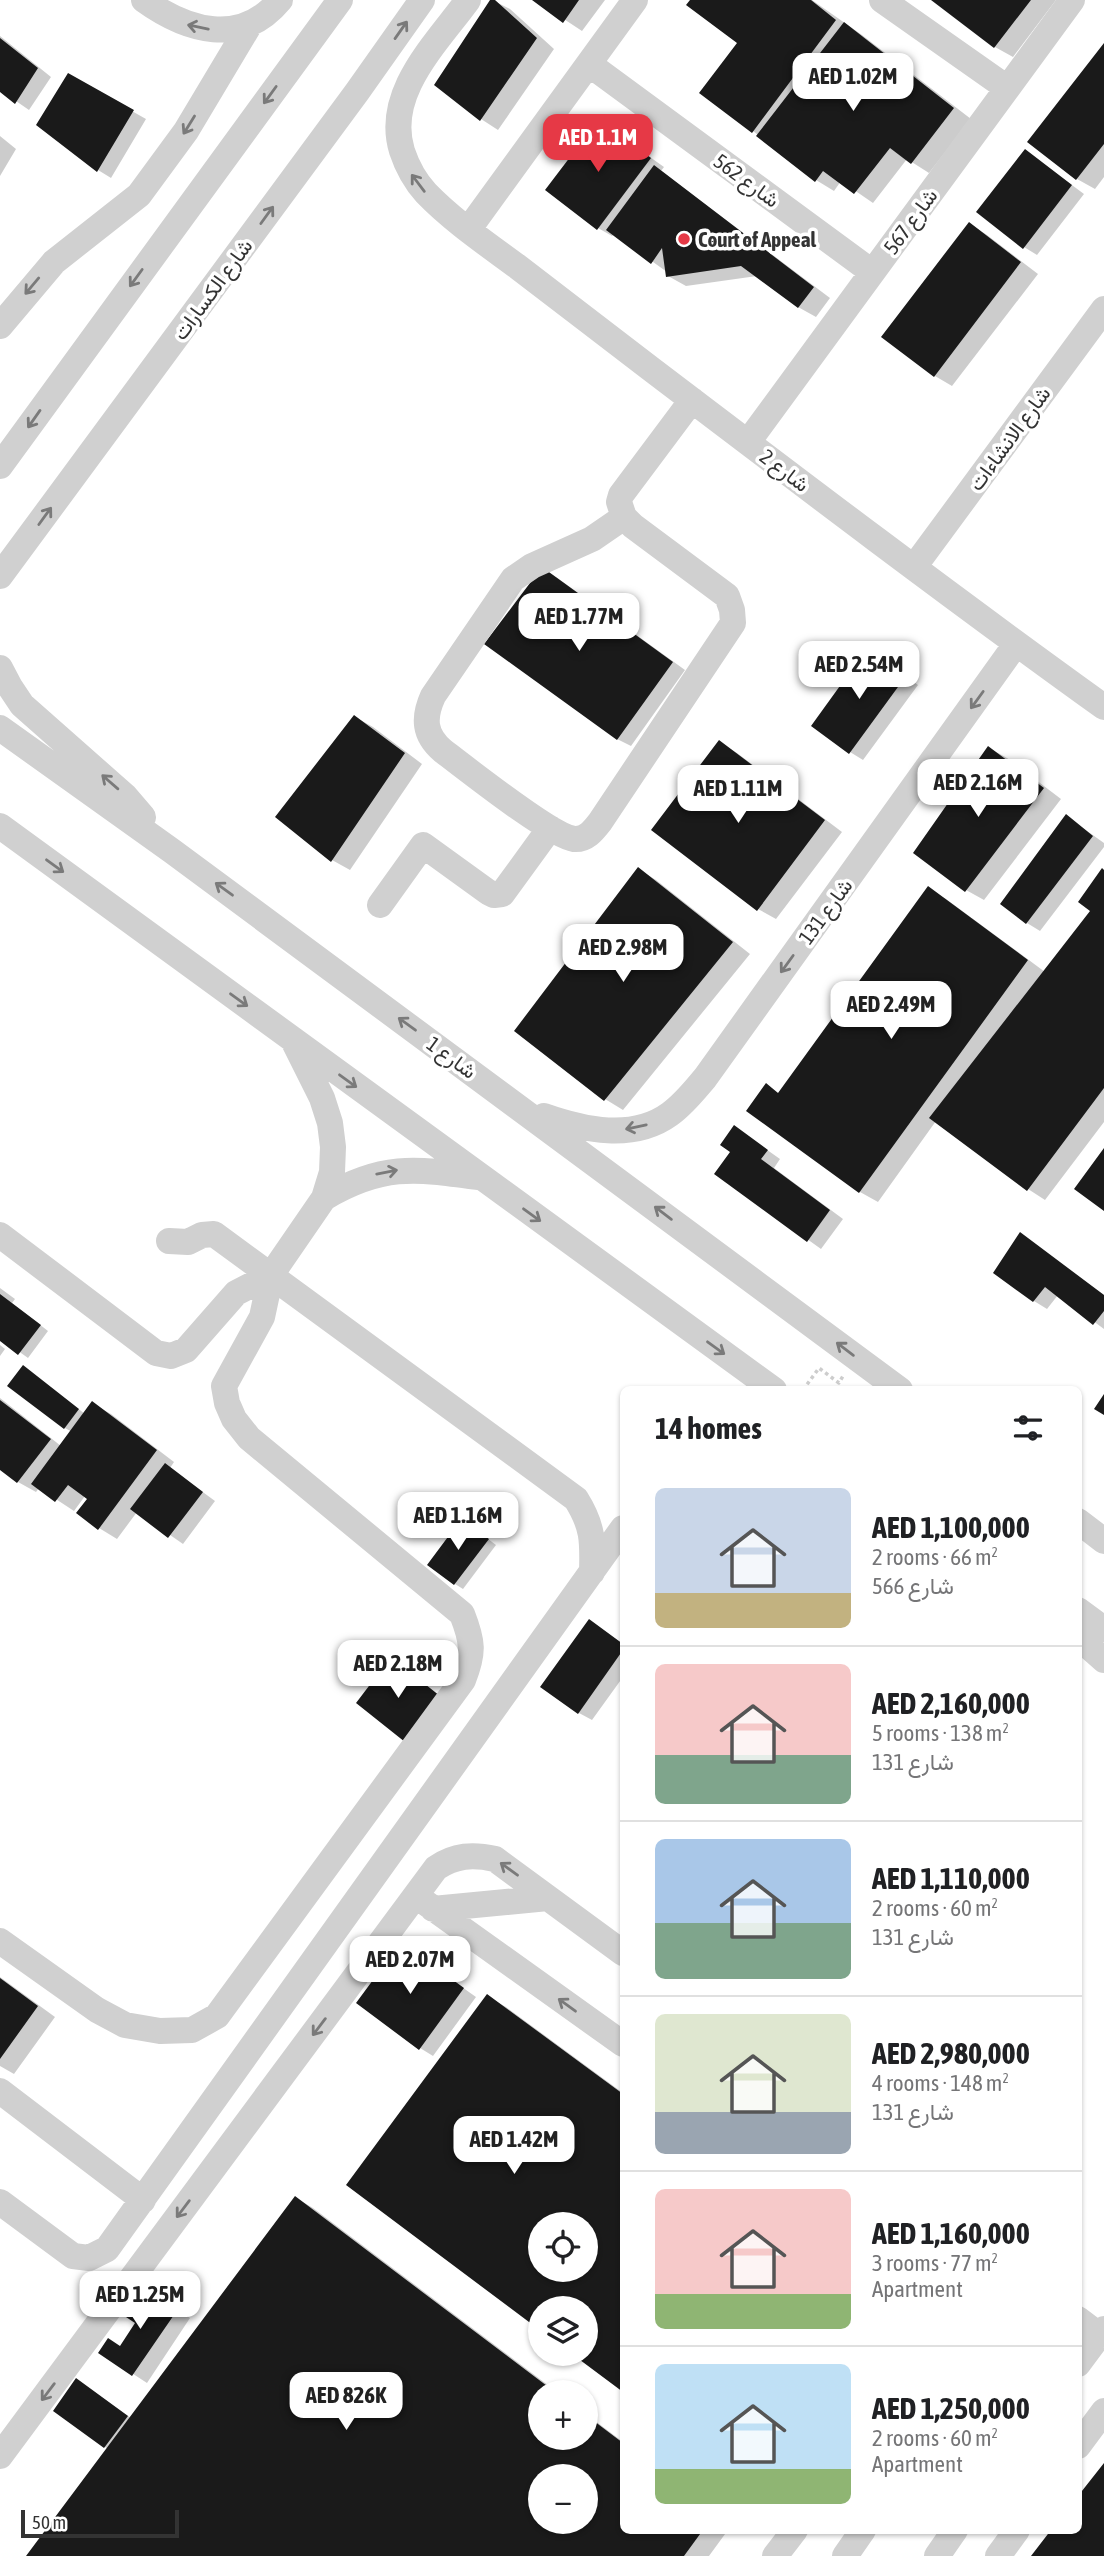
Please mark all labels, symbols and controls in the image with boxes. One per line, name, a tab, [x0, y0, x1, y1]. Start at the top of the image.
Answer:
one-way arrow	[188, 19, 210, 32]
one-way arrow	[394, 21, 408, 40]
pin: AED 1.02M	[773, 54, 933, 113]
text: AED 1.02M	[808, 63, 898, 89]
one-way arrow	[263, 85, 278, 103]
one-way arrow	[182, 114, 196, 134]
pin: AED 1.1M	[526, 114, 670, 174]
text: AED 1.1M	[559, 124, 637, 150]
street label: شارع 562	[708, 148, 784, 214]
one-way arrow	[411, 174, 426, 193]
street label: شارع 567	[878, 184, 944, 260]
one-way arrow	[260, 206, 275, 224]
place label: Court of Appeal	[698, 227, 816, 251]
marker: Court of Appeal	[676, 231, 692, 247]
street label: شارع الكسارات	[167, 234, 259, 346]
one-way arrow	[129, 268, 143, 287]
one-way arrow	[24, 276, 40, 294]
street label: شارع الانشاءات	[963, 381, 1057, 497]
one-way arrow	[27, 409, 41, 428]
street label: شارع 2	[754, 444, 814, 499]
one-way arrow	[38, 507, 52, 526]
pin: AED 1.77M	[499, 594, 659, 653]
text: AED 1.77M	[534, 603, 624, 629]
pin: AED 2.54M	[779, 642, 939, 701]
text: AED 2.54M	[814, 651, 904, 677]
one-way arrow	[970, 690, 984, 709]
pin: AED 2.16M	[898, 760, 1058, 819]
pin: AED 1.11M	[658, 766, 818, 825]
text: AED 2.16M	[933, 769, 1023, 795]
one-way arrow	[101, 774, 119, 790]
text: AED 1.11M	[693, 775, 783, 801]
one-way arrow	[45, 859, 64, 873]
street label: شارع 131	[793, 874, 859, 950]
one-way arrow	[215, 882, 234, 897]
pin: AED 2.98M	[543, 925, 703, 984]
text: AED 2.98M	[578, 934, 668, 960]
one-way arrow	[780, 954, 794, 973]
pin: AED 2.49M	[811, 982, 971, 1041]
text: AED 2.49M	[846, 991, 936, 1017]
one-way arrow	[229, 993, 248, 1008]
one-way arrow	[398, 1017, 417, 1032]
street label: شارع 1	[421, 1031, 481, 1085]
one-way arrow	[338, 1073, 357, 1088]
one-way arrow	[625, 1121, 648, 1134]
one-way arrow	[375, 1165, 398, 1179]
one-way arrow	[654, 1206, 673, 1220]
one-way arrow	[522, 1208, 541, 1222]
one-way arrow	[706, 1341, 725, 1355]
one-way arrow	[836, 1342, 855, 1357]
icon: filters	[1009, 1409, 1047, 1447]
text: 14 homes	[655, 1411, 762, 1445]
pin: AED 1.16M	[378, 1492, 538, 1552]
text: AED 1.16M	[413, 1502, 503, 1528]
text: AED 1,100,000	[872, 1510, 1030, 1544]
icon: home	[711, 1516, 795, 1600]
text: 2 rooms · 66 m²	[872, 1544, 998, 1570]
text: شارع 566	[872, 1573, 954, 1599]
pin: AED 2.18M	[318, 1640, 478, 1700]
text: AED 2.18M	[353, 1650, 443, 1676]
text: AED 2,160,000	[872, 1686, 1030, 1720]
icon: home	[711, 1692, 795, 1776]
text: 5 rooms · 138 m²	[872, 1720, 1009, 1746]
text: شارع 131	[872, 1749, 954, 1775]
text: AED 1,110,000	[872, 1861, 1030, 1895]
one-way arrow	[500, 1862, 518, 1877]
icon: home	[711, 1867, 795, 1951]
text: 2 rooms · 60 m²	[872, 1895, 998, 1921]
text: شارع 131	[872, 1924, 954, 1950]
pin: AED 2.07M	[330, 1937, 490, 1996]
text: AED 2.07M	[365, 1946, 455, 1972]
one-way arrow	[558, 1997, 577, 2012]
one-way arrow	[312, 2017, 327, 2036]
text: AED 2,980,000	[872, 2036, 1030, 2070]
icon: home	[711, 2042, 795, 2126]
text: 4 rooms · 148 m²	[872, 2070, 1009, 2096]
text: شارع 131	[872, 2099, 954, 2125]
pin: AED 1.42M	[434, 2116, 594, 2176]
text: AED 1.42M	[469, 2126, 559, 2152]
one-way arrow	[176, 2199, 191, 2218]
map controls	[528, 2212, 598, 2534]
button: locate	[528, 2212, 598, 2282]
text: AED 1,160,000	[872, 2216, 1030, 2250]
icon: home	[711, 2217, 795, 2301]
text: 3 rooms · 77 m²	[872, 2250, 998, 2276]
pin: AED 1.25M	[60, 2272, 220, 2331]
text: Apartment	[872, 2276, 963, 2302]
text: AED 1.25M	[95, 2281, 185, 2307]
button: layers	[528, 2296, 598, 2366]
pin: AED 826K	[274, 2372, 418, 2432]
button: +	[528, 2380, 598, 2450]
one-way arrow	[40, 2382, 55, 2401]
text: AED 826K	[306, 2382, 386, 2408]
text: AED 1,250,000	[872, 2391, 1030, 2425]
icon: home	[711, 2392, 795, 2476]
text: 2 rooms · 60 m²	[872, 2425, 998, 2451]
text: Apartment	[872, 2451, 963, 2477]
button: −	[528, 2464, 598, 2534]
scale bar	[21, 2507, 178, 2539]
text: 50 m	[32, 2511, 66, 2533]

